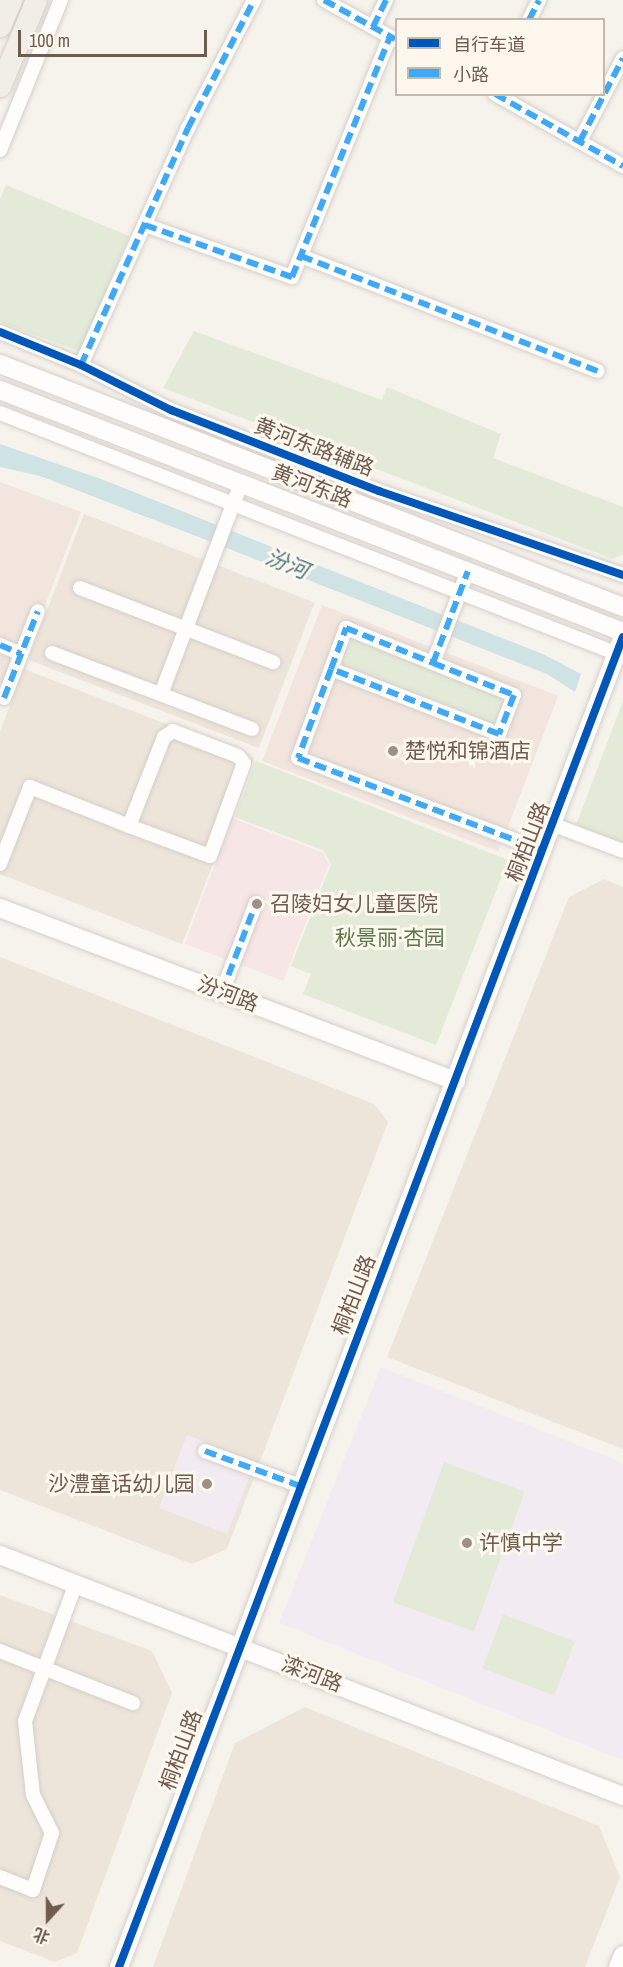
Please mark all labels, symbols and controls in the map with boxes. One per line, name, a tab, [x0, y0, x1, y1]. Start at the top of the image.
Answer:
scale bar	[21, 18, 210, 56]
legend	[395, 18, 605, 96]
text: 100 m	[29, 28, 70, 53]
text: 自行车道	[453, 32, 525, 57]
text: 小路	[453, 62, 489, 87]
street label: 黄河东路辅路	[251, 413, 377, 481]
street label: 黄河东路	[268, 459, 356, 513]
water label: 汾河	[262, 544, 312, 584]
place label: 楚悦和锦酒店	[405, 738, 531, 764]
marker: 楚悦和锦酒店	[386, 744, 400, 758]
street label: 桐柏山路	[501, 798, 555, 886]
place label: 召陵妇女儿童医院	[270, 891, 438, 917]
marker: 召陵妇女儿童医院	[248, 895, 266, 913]
park label: 秋景丽·杏园	[335, 925, 445, 951]
street label: 汾河路	[194, 971, 262, 1017]
street label: 桐柏山路	[327, 1251, 381, 1339]
place label: 沙澧童话幼儿园	[48, 1471, 195, 1497]
marker: 沙澧童话幼儿园	[200, 1477, 214, 1491]
place label: 许慎中学	[479, 1530, 563, 1556]
marker: 许慎中学	[460, 1536, 474, 1550]
street label: 滦河路	[278, 1651, 346, 1697]
street label: 桐柏山路	[155, 1706, 207, 1794]
north arrow	[18, 1889, 78, 1949]
text: 北	[30, 1923, 53, 1949]

